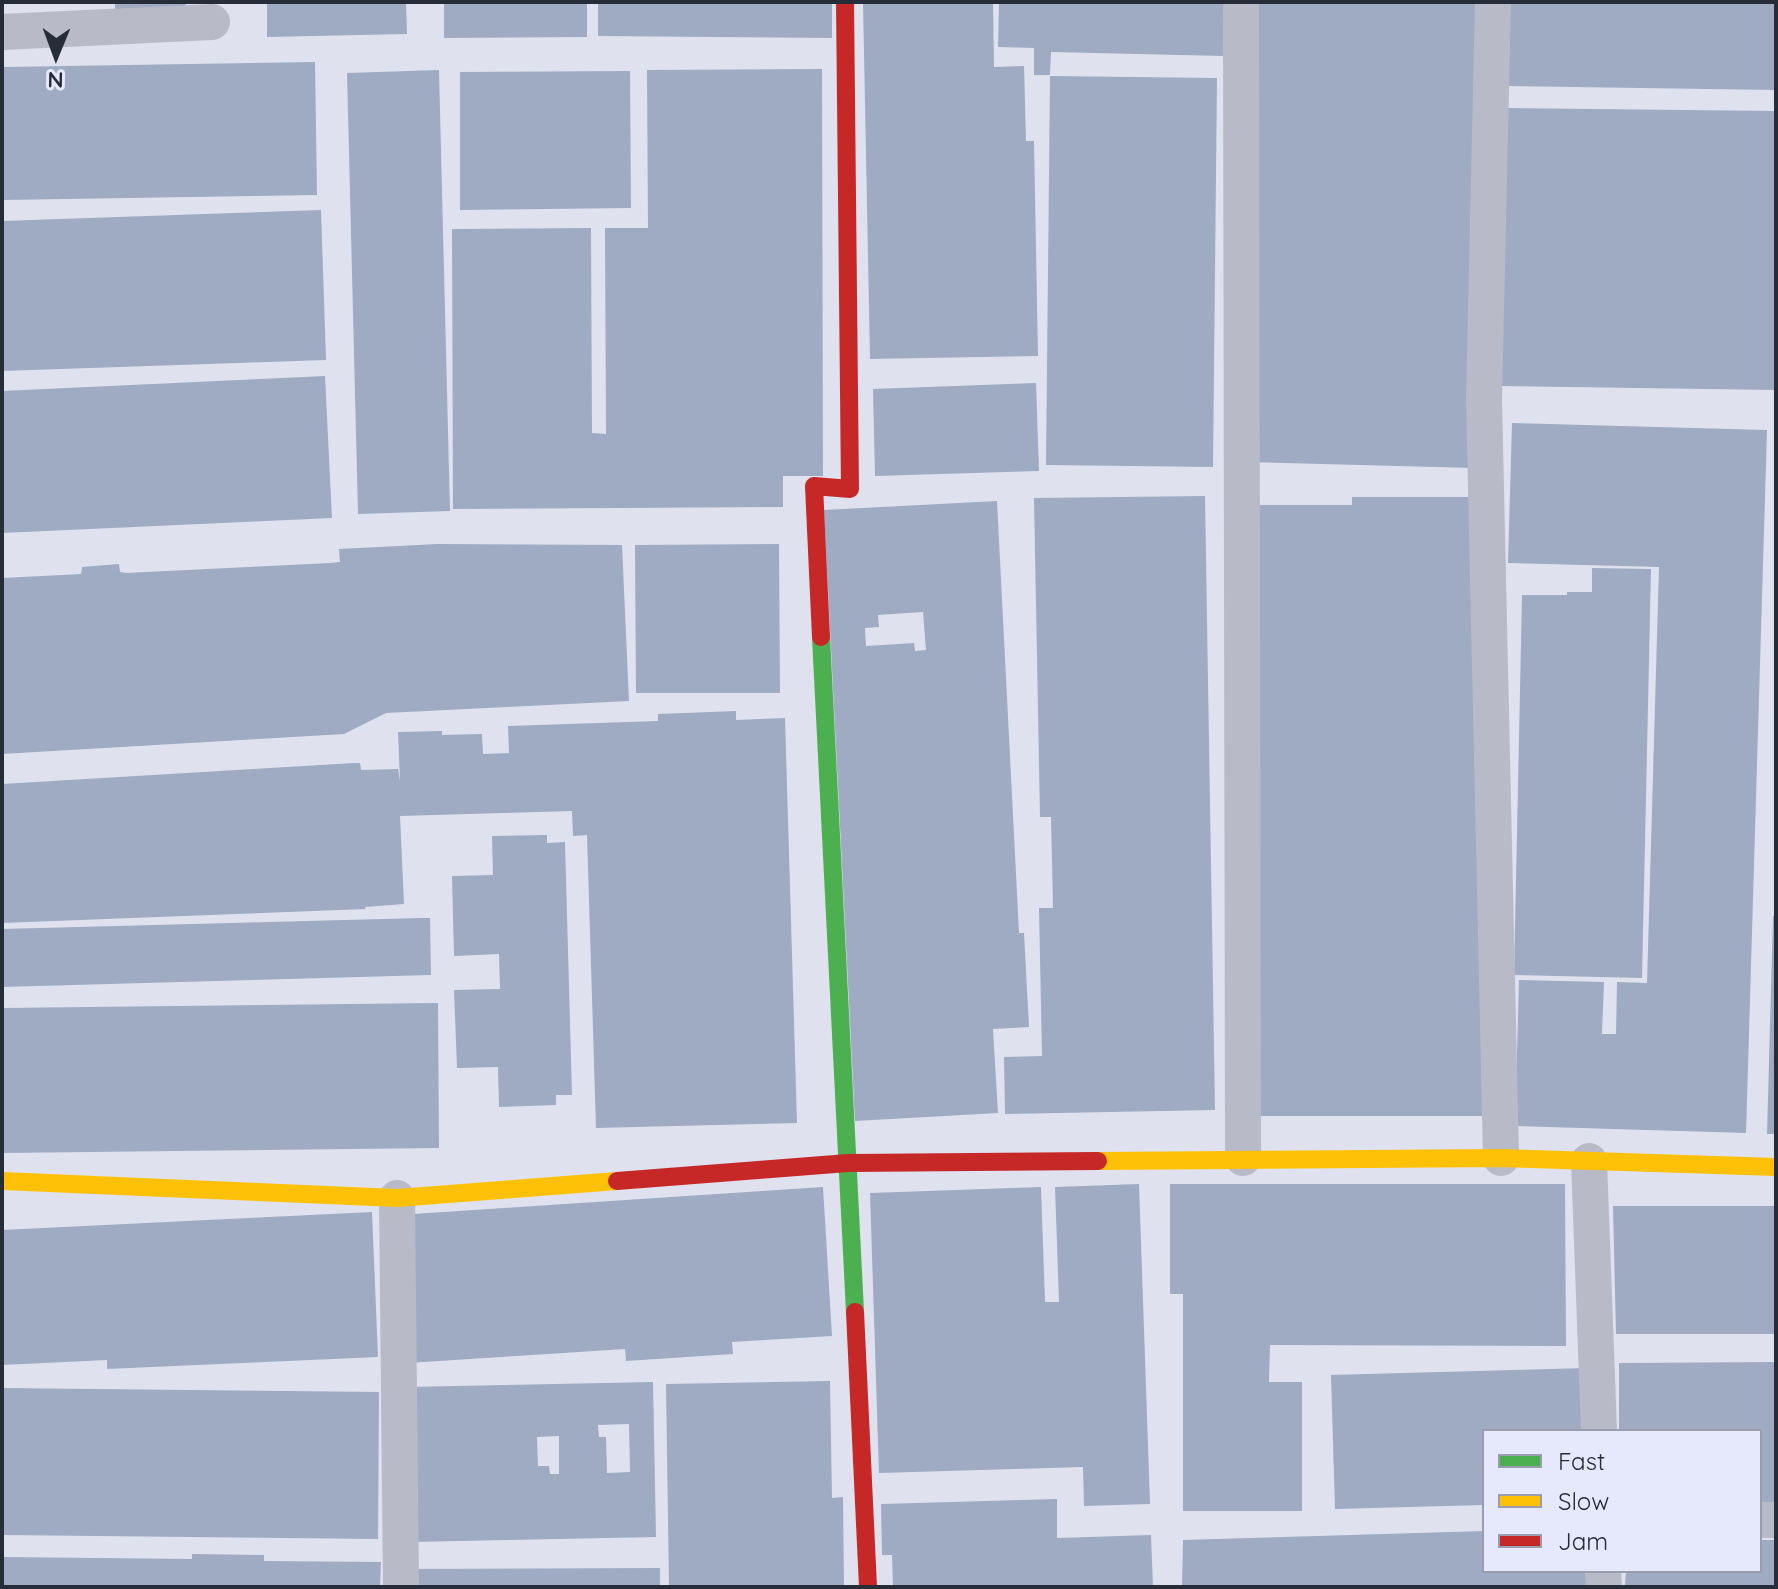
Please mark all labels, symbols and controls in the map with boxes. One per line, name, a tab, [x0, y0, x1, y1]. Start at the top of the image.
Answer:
north arrow	[16, 16, 96, 96]
text: N	[47, 66, 64, 94]
legend	[1482, 1429, 1762, 1573]
text: Fast	[1558, 1446, 1605, 1476]
text: Slow	[1558, 1486, 1609, 1516]
text: Jam	[1558, 1526, 1608, 1556]

